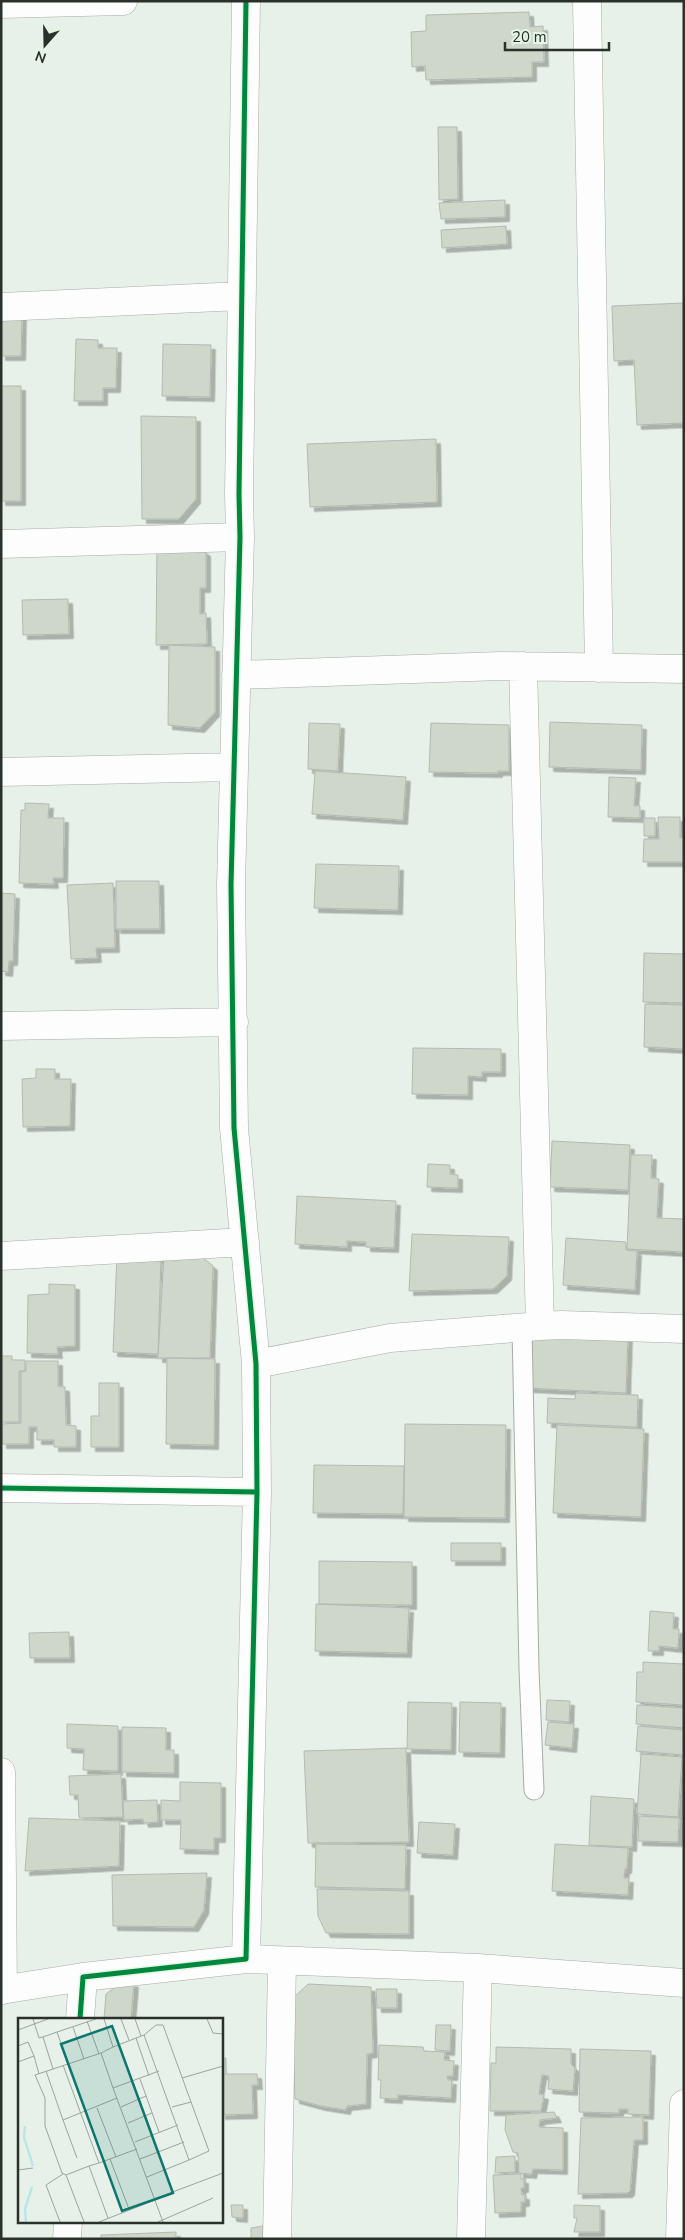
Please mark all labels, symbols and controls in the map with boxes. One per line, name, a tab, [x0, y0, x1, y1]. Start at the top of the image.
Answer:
north arrow	[20, 20, 70, 70]
scale bar	[505, 20, 609, 52]
text: 20 m	[512, 27, 547, 47]
text: N	[33, 46, 49, 67]
inset map	[18, 2018, 222, 2222]

